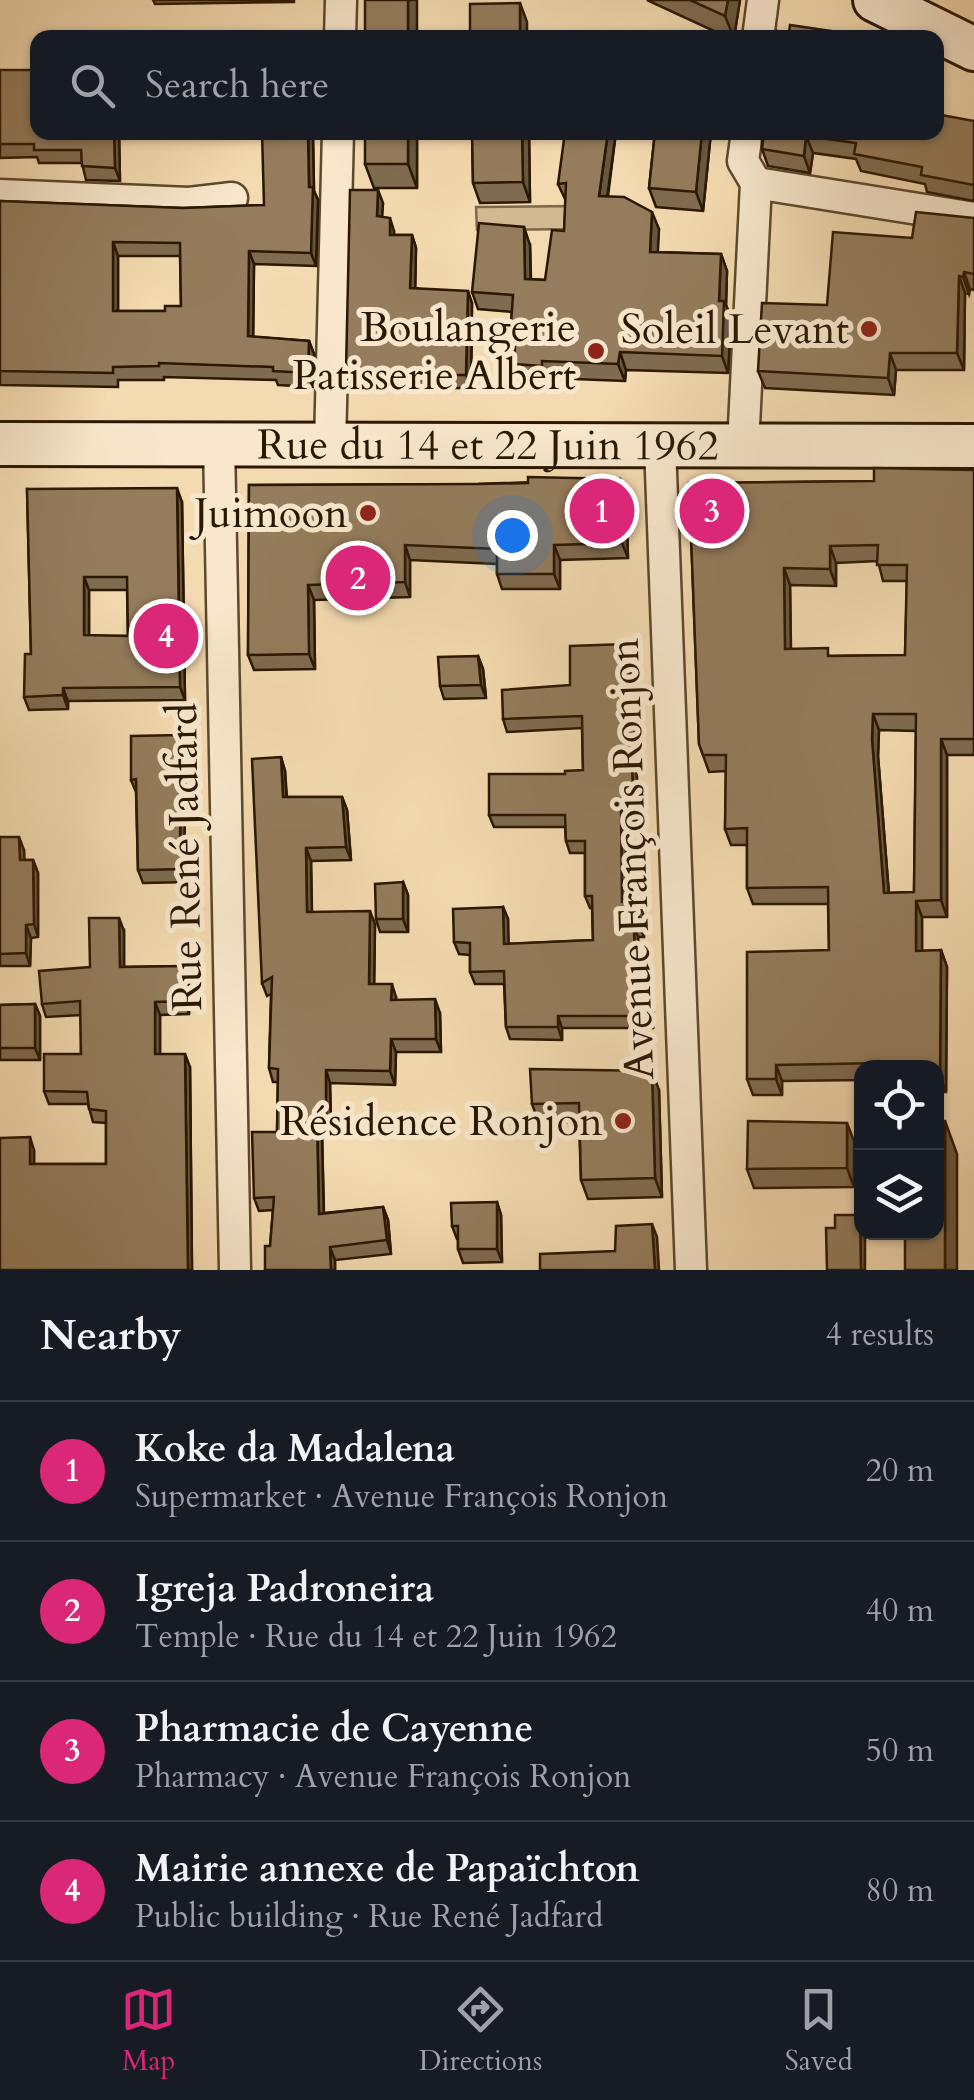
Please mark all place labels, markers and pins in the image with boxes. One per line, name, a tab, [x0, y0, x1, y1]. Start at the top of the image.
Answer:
place label: Boulangerie Patisserie Albert	[293, 299, 576, 404]
place label: Soleil Levant	[621, 301, 849, 358]
marker: Soleil Levant	[858, 318, 880, 340]
marker: Boulangerie Patisserie Albert	[585, 340, 607, 362]
pin: 1	[570, 474, 634, 548]
pin: 3	[680, 474, 744, 548]
place label: Juimoon	[188, 485, 348, 542]
marker: Juimoon	[357, 502, 379, 524]
pin: 2	[326, 540, 390, 616]
pin: 4	[134, 598, 198, 674]
place label: Résidence Ronjon	[280, 1093, 603, 1150]
marker: Résidence Ronjon	[612, 1110, 634, 1132]

